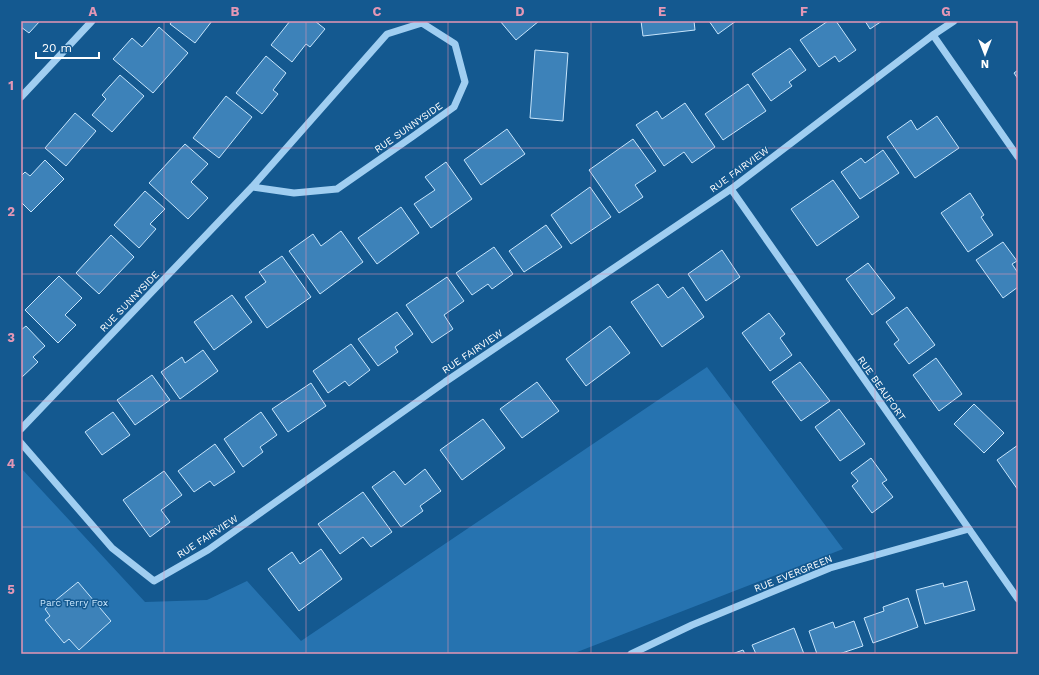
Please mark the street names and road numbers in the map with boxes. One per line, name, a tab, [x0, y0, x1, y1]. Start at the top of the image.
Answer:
street label: RUE SUNNYSIDE	[372, 100, 444, 155]
street label: RUE FAIRVIEW	[708, 144, 771, 195]
street label: RUE SUNNYSIDE	[98, 269, 161, 334]
street label: RUE FAIRVIEW	[440, 327, 505, 376]
street label: RUE BEAUFORT	[855, 354, 908, 423]
street label: RUE FAIRVIEW	[175, 512, 240, 560]
street label: RUE EVERGREEN	[752, 553, 834, 594]

